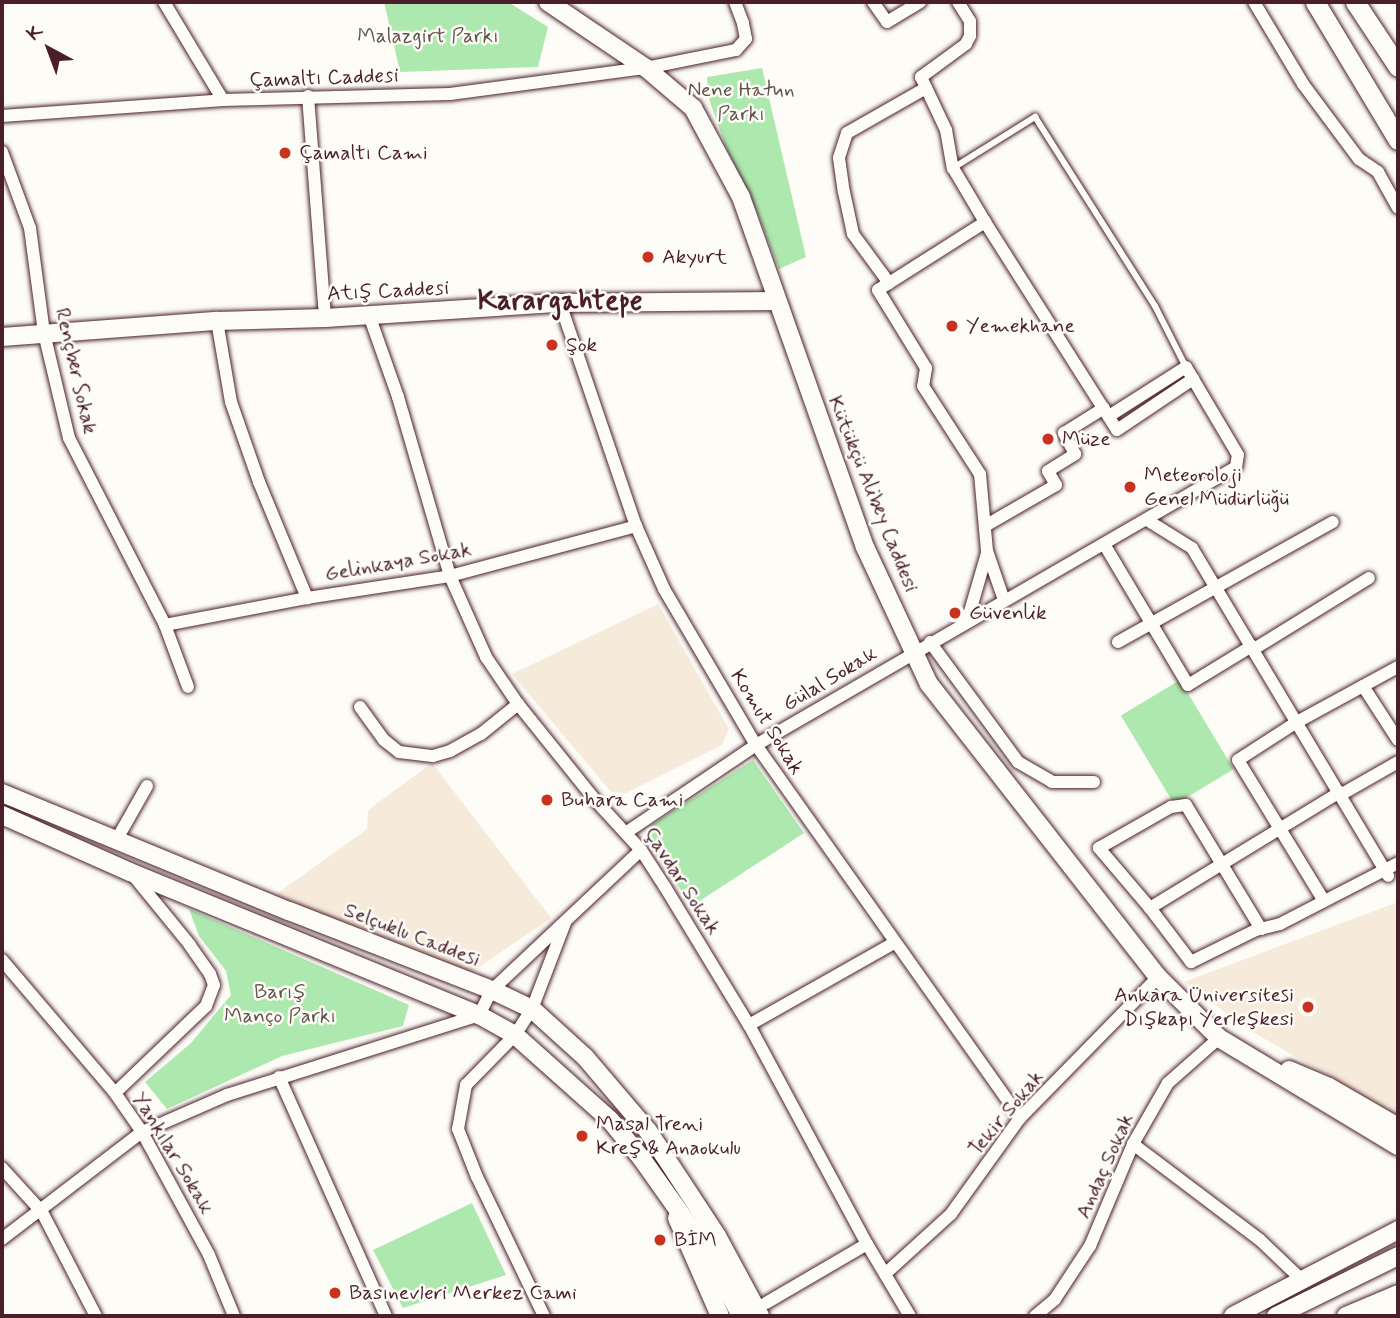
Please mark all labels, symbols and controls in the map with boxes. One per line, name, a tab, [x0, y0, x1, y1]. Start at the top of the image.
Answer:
north arrow	[14, 14, 84, 84]
text: K	[22, 19, 48, 47]
park label: Malazgirt Parkı	[357, 23, 499, 49]
street label: Çamaltı Caddesi	[249, 63, 399, 93]
park label: Nene Hatun Parkı	[688, 77, 794, 127]
place label: Çamaltı Cami	[299, 140, 428, 166]
marker: Çamaltı Cami	[277, 145, 293, 161]
place label: Akyurt	[662, 244, 727, 270]
marker: Akyurt	[640, 249, 656, 265]
street label: Atış Caddesi	[326, 275, 450, 307]
district label: Karargahtepe	[477, 285, 643, 319]
street label: Rençber Sokak	[49, 304, 103, 438]
place label: Yemekhane	[966, 313, 1075, 339]
marker: Yemekhane	[944, 318, 960, 334]
place label: Şok	[566, 332, 597, 358]
marker: Şok	[544, 337, 560, 353]
street label: Kütükçü Alibey Caddesi	[821, 390, 925, 598]
place label: Müze	[1062, 426, 1111, 452]
marker: Müze	[1040, 431, 1056, 447]
place label: Meteoroloji Genel Müdürlüğü	[1144, 462, 1289, 512]
marker: Meteoroloji Genel Müdürlüğü	[1122, 479, 1138, 495]
street label: Gelinkaya Sokak	[323, 537, 473, 587]
place label: Güvenlik	[969, 600, 1047, 626]
marker: Güvenlik	[947, 605, 963, 621]
street label: Gülal Sokak	[779, 642, 881, 716]
street label: Komut Sokak	[725, 665, 809, 779]
place label: Buhara Cami	[561, 787, 684, 813]
marker: Buhara Cami	[539, 792, 555, 808]
street label: Çavdar Sokak	[638, 822, 726, 940]
street label: Selçuklu Caddesi	[340, 897, 484, 973]
park label: Barış Manço Parkı	[224, 979, 336, 1029]
place label: Ankara Üniversitesi Dışkapı Yerleşkesi	[1114, 982, 1294, 1032]
marker: Ankara Üniversitesi Dışkapı Yerleşkesi	[1300, 999, 1316, 1015]
street label: Tekir Sokak	[963, 1065, 1049, 1161]
street label: Yankılar Sokak	[127, 1088, 219, 1218]
street label: Andaç Sokak	[1071, 1109, 1139, 1223]
place label: Masal Treni Kreş & Anaokulu	[596, 1111, 741, 1161]
marker: Masal Treni Kreş & Anaokulu	[574, 1128, 590, 1144]
place label: BİM	[674, 1227, 717, 1253]
marker: BİM	[652, 1232, 668, 1248]
place label: Basınevleri Merkez Cami	[349, 1280, 576, 1306]
marker: Basınevleri Merkez Cami	[327, 1285, 343, 1301]

